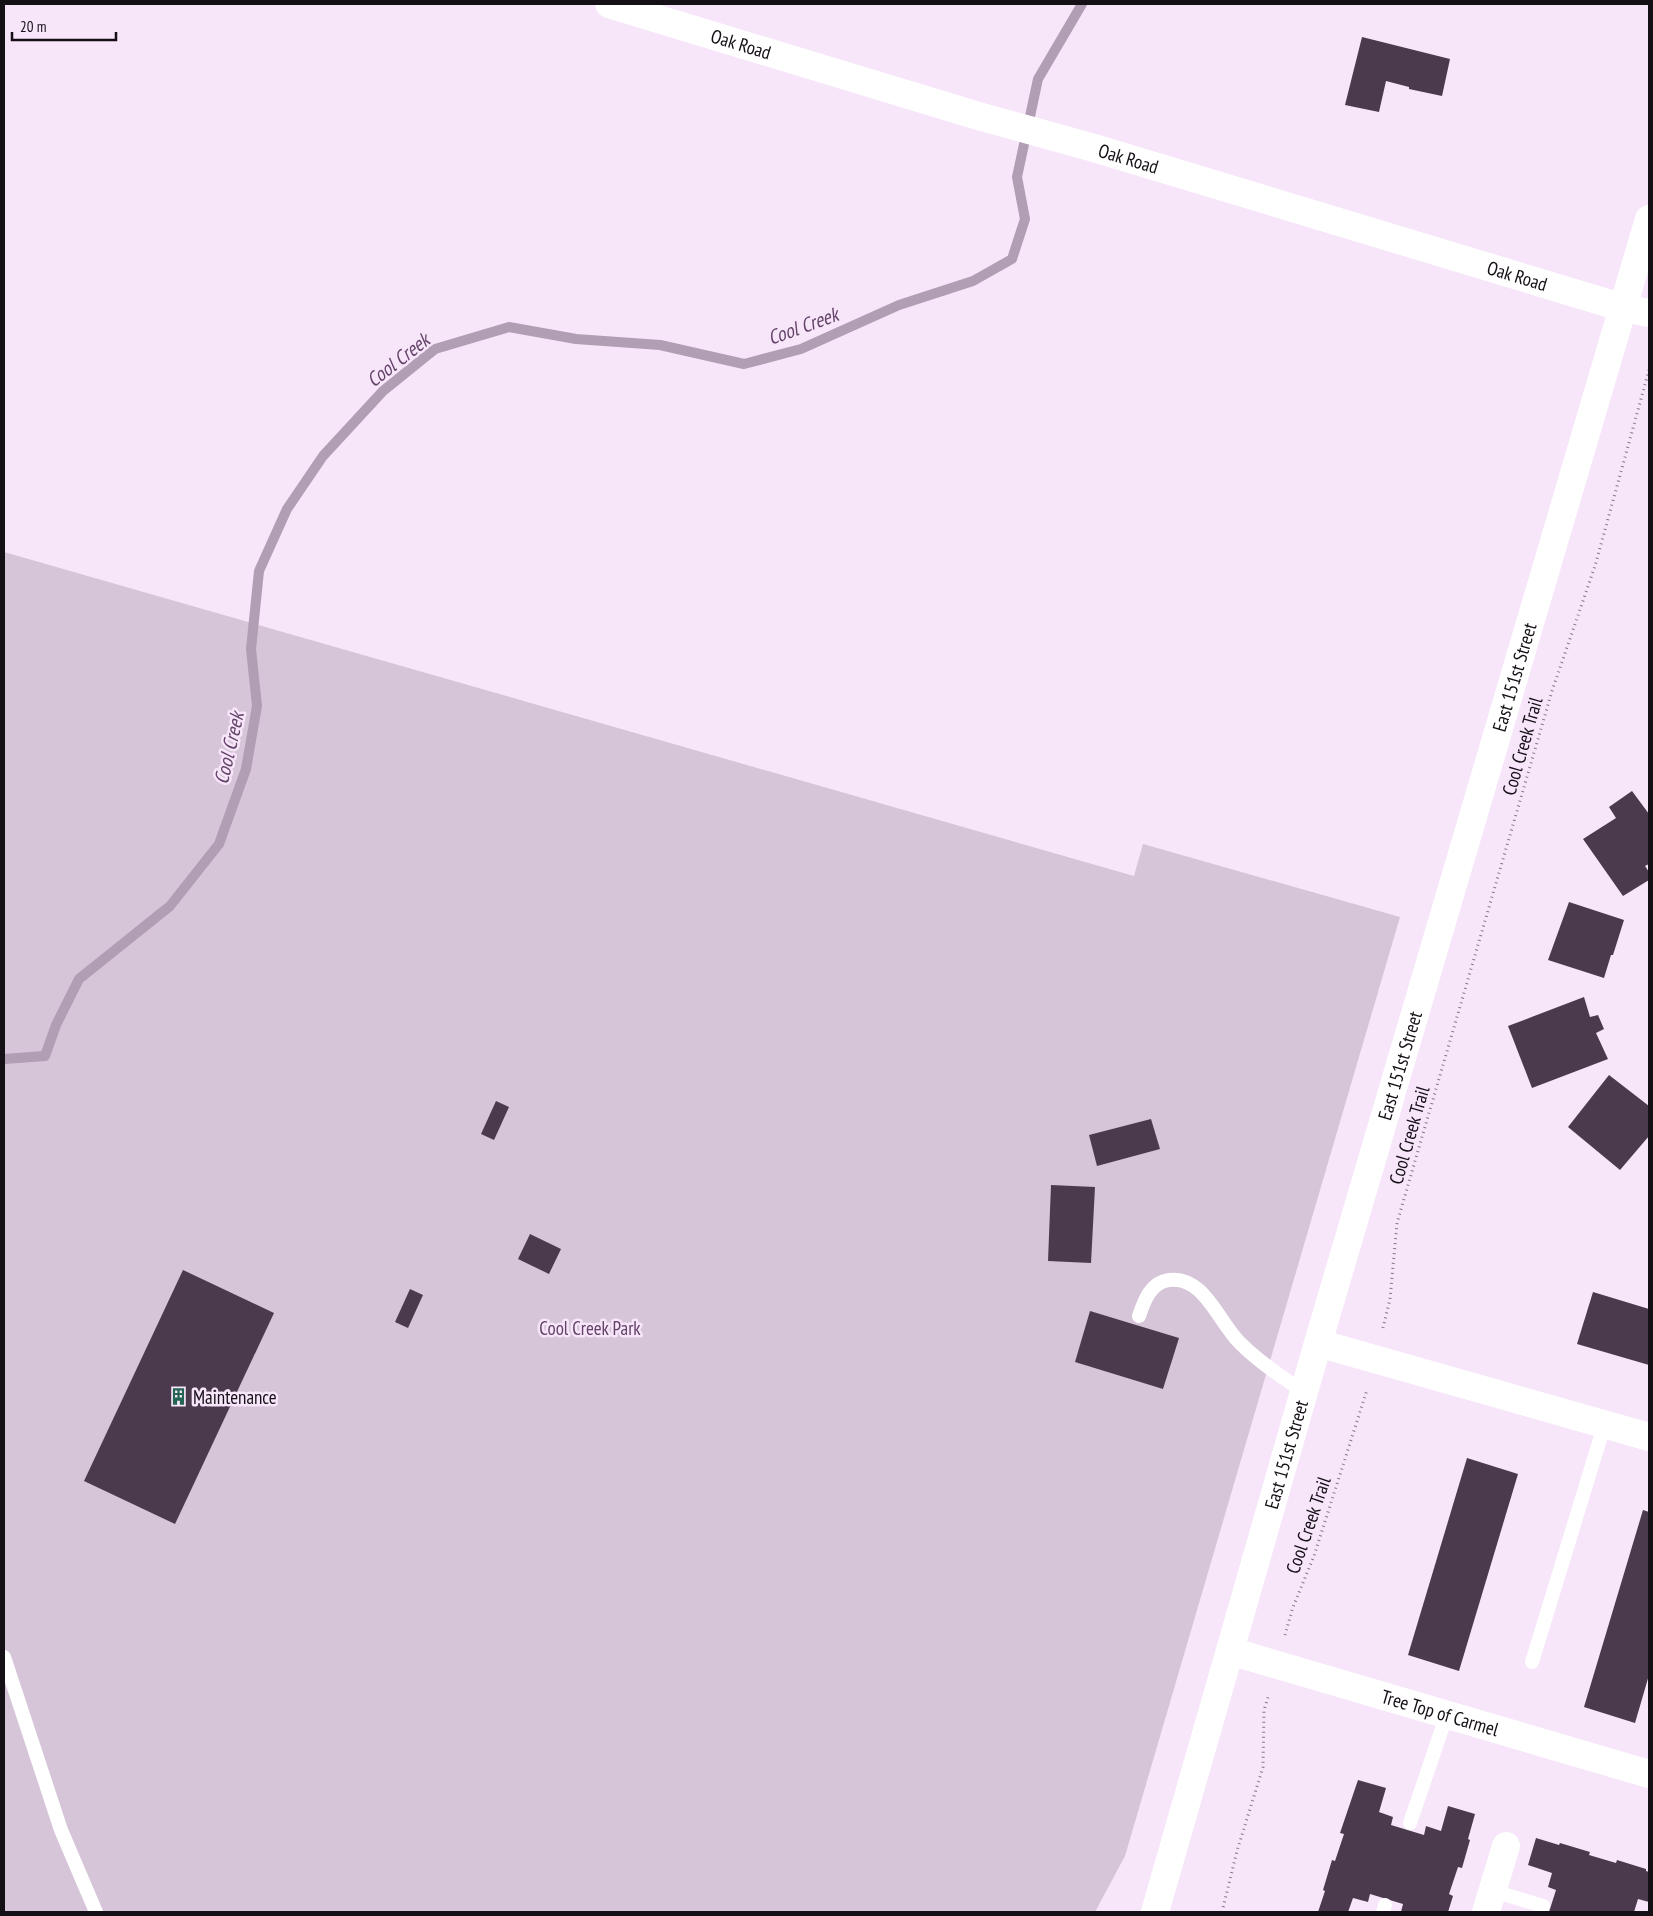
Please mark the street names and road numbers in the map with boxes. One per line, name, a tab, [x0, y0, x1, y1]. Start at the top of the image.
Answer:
street label: Oak Road	[708, 24, 774, 64]
street label: Oak Road	[1096, 138, 1161, 179]
street label: Oak Road	[1484, 255, 1550, 296]
street label: East 151st Street	[1487, 619, 1542, 734]
street label: Cool Creek Trail	[1497, 694, 1548, 798]
street label: East 151st Street	[1372, 1008, 1427, 1123]
street label: Cool Creek Trail	[1384, 1083, 1435, 1187]
street label: East 151st Street	[1259, 1396, 1313, 1512]
street label: Cool Creek Trail	[1280, 1473, 1336, 1577]
street label: Tree Top of Carmel	[1379, 1684, 1502, 1741]

